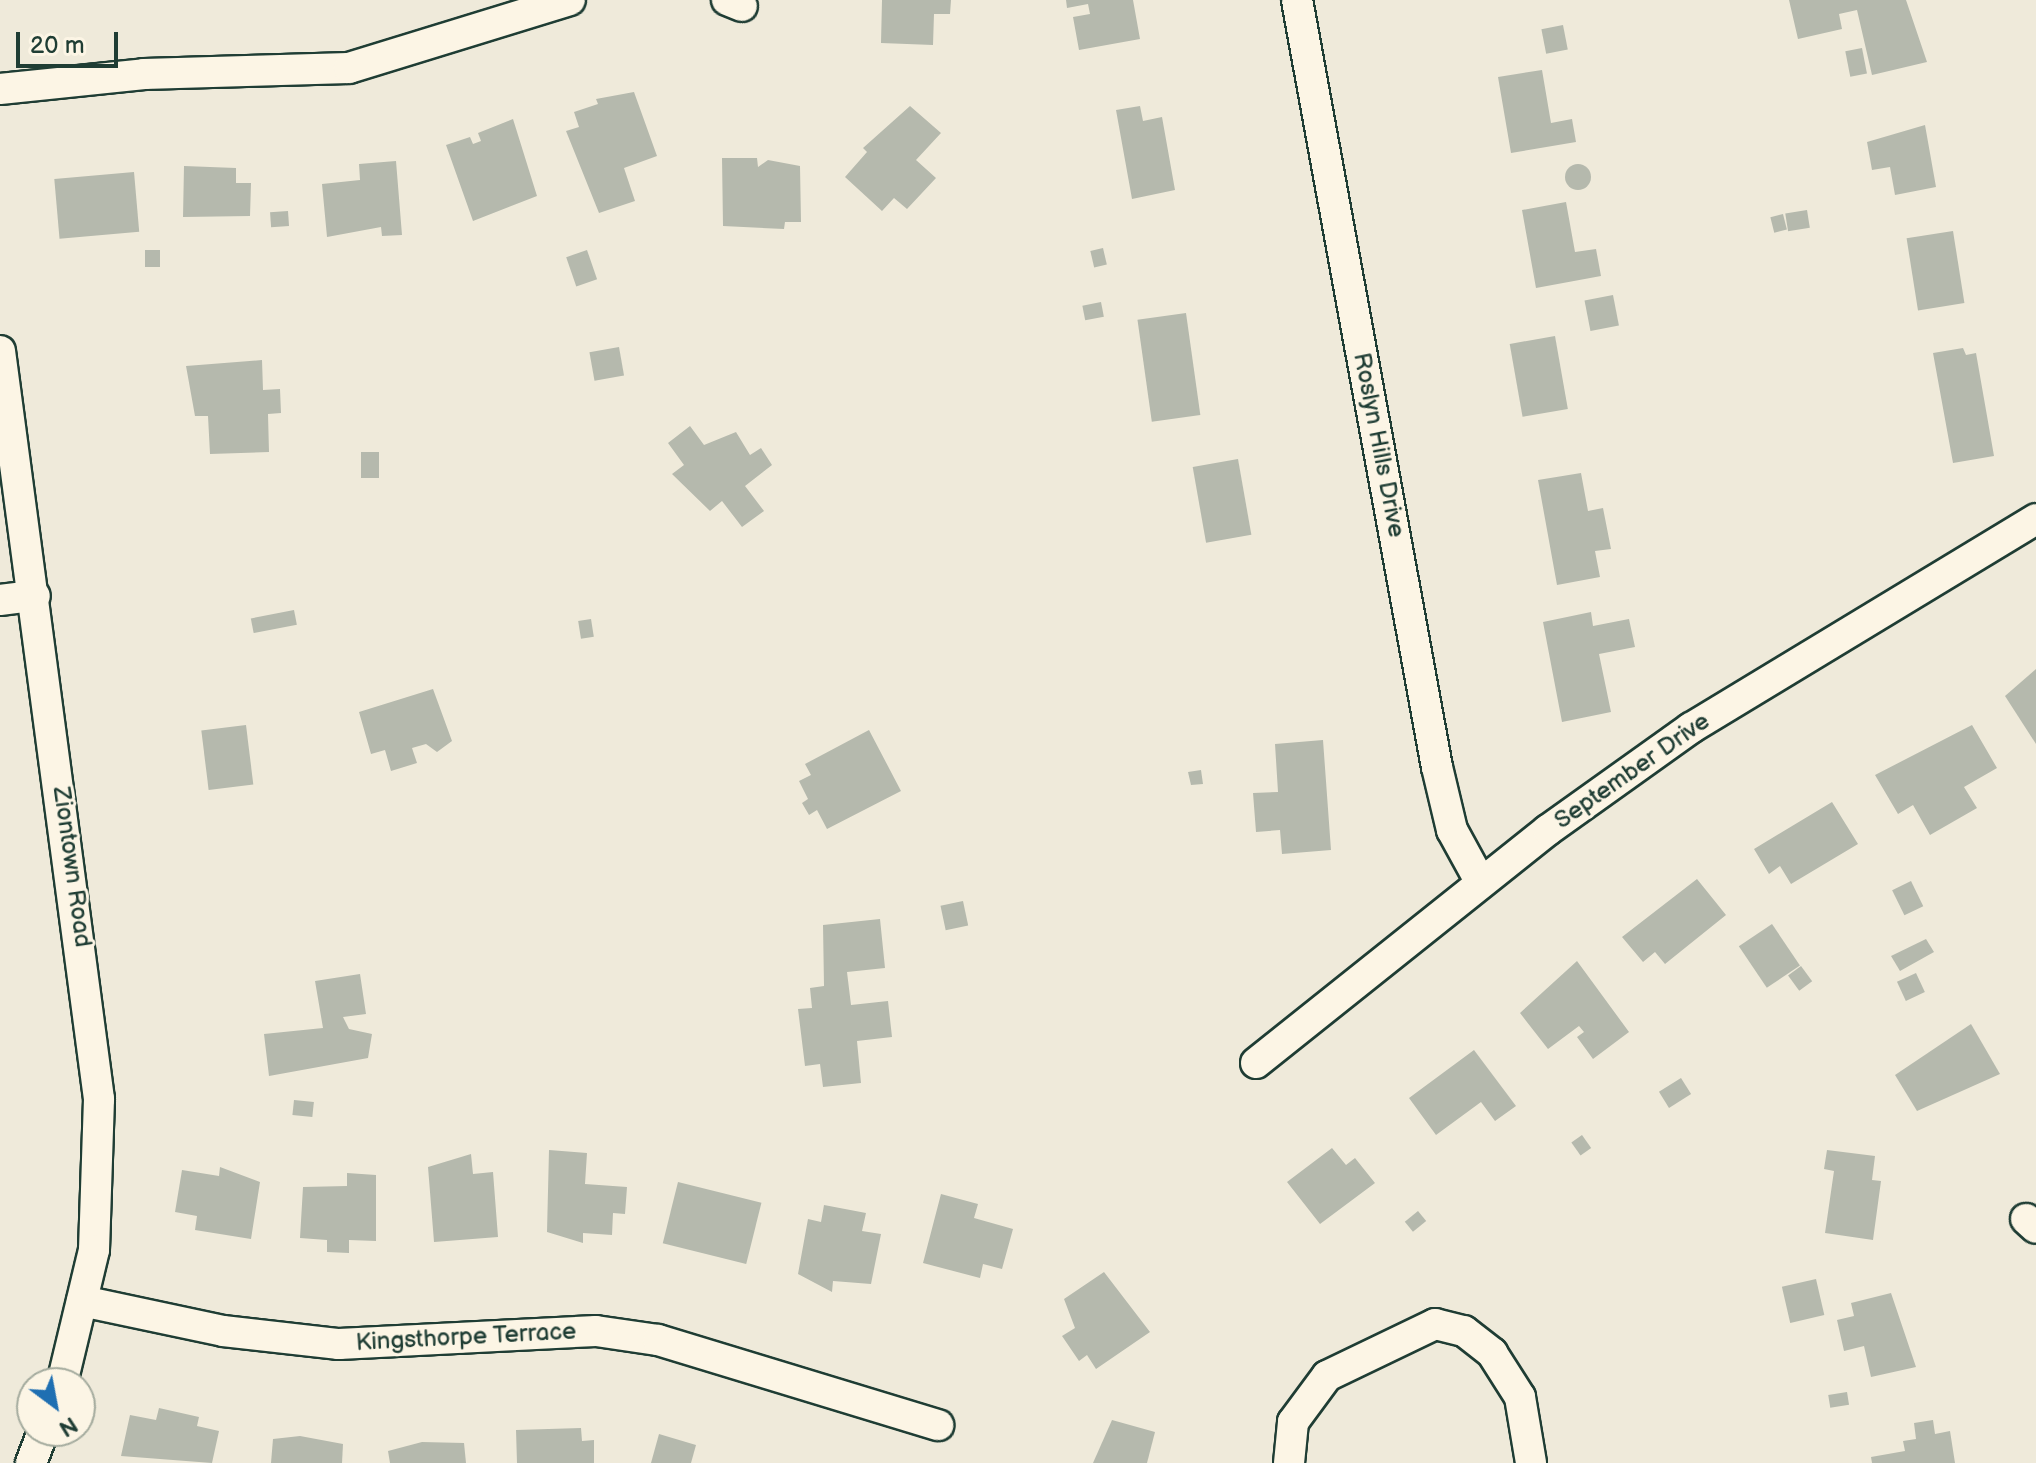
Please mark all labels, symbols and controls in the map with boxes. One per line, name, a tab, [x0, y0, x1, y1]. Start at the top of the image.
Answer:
scale bar	[20, 16, 122, 66]
text: 20 m	[30, 31, 85, 60]
street label: Roslyn Hills Drive	[1347, 350, 1411, 540]
street label: September Drive	[1549, 707, 1715, 835]
street label: Ziontown Road	[46, 785, 98, 949]
street label: Kingsthorpe Terrace	[355, 1317, 577, 1357]
north arrow	[16, 1367, 96, 1447]
text: N	[54, 1410, 82, 1442]

